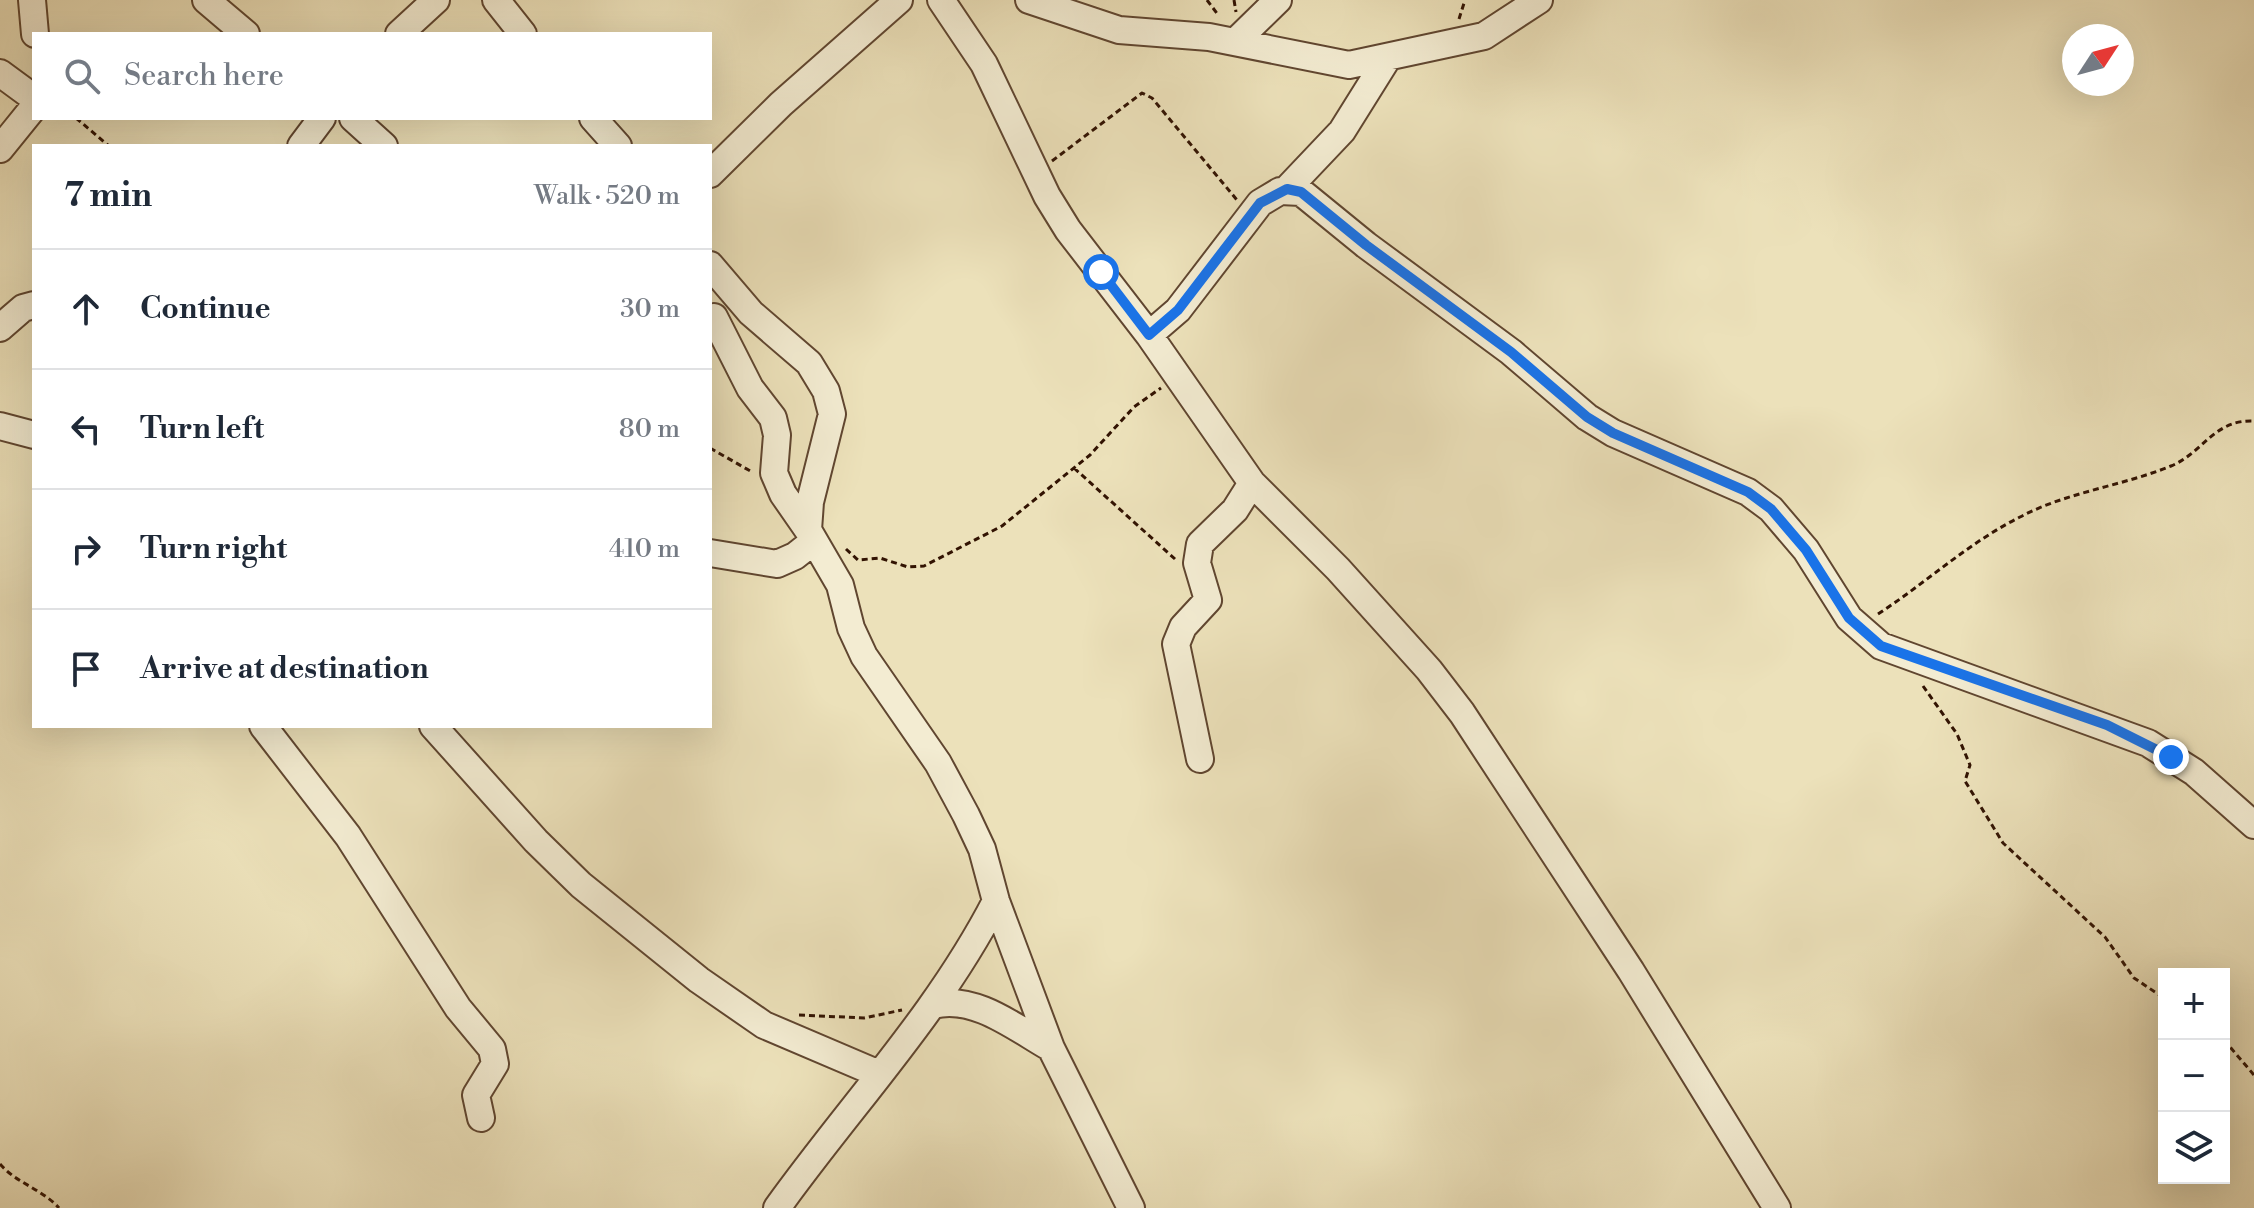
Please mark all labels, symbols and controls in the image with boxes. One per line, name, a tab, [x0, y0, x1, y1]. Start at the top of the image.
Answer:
north arrow	[2062, 24, 2134, 96]
search box	[32, 32, 712, 120]
icon: search	[60, 54, 104, 98]
text: Search here	[124, 57, 284, 95]
text: 7 min	[64, 175, 152, 217]
text: Walk · 520 m	[534, 180, 680, 212]
route start	[1083, 254, 1119, 290]
icon: ahead	[64, 287, 108, 331]
text: Continue	[140, 290, 271, 328]
text: 30 m	[620, 293, 680, 325]
icon: left	[64, 407, 108, 451]
text: Turn left	[140, 410, 264, 448]
text: 80 m	[619, 413, 680, 445]
icon: right	[64, 527, 108, 571]
text: Turn right	[140, 530, 287, 568]
text: 410 m	[609, 533, 680, 565]
icon: arrive	[64, 647, 108, 691]
text: Arrive at destination	[140, 650, 429, 688]
route end	[2153, 739, 2189, 775]
map controls	[2158, 968, 2230, 1184]
button: +	[2158, 968, 2230, 1040]
button: −	[2158, 1040, 2230, 1112]
button: layers	[2158, 1112, 2230, 1184]

